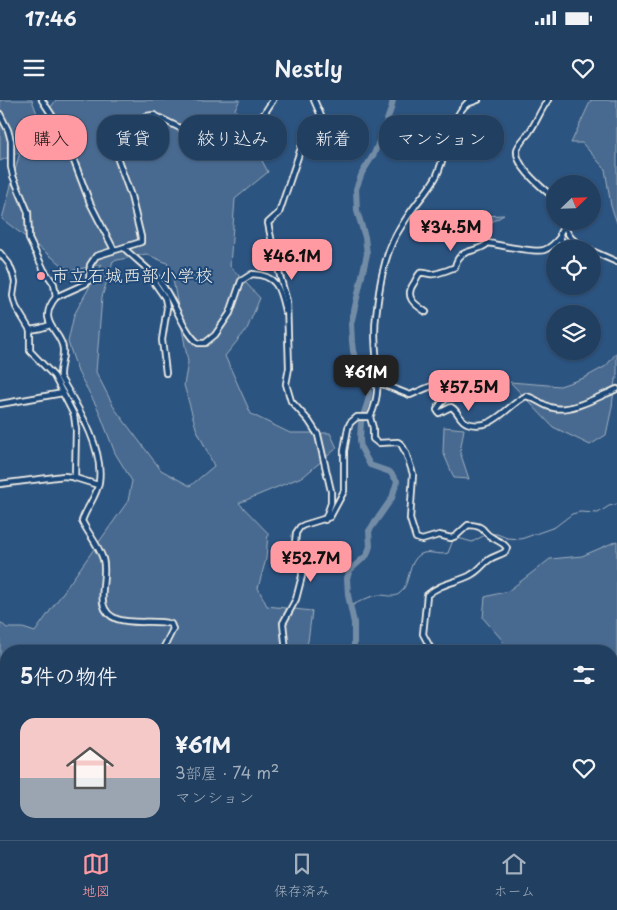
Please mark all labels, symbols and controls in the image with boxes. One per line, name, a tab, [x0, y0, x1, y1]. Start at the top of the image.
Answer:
text: 17:46	[25, 4, 77, 32]
text: Nestly	[274, 51, 343, 84]
icon: menu	[20, 54, 48, 82]
icon: heart	[569, 54, 597, 82]
chip: 購入	[15, 115, 87, 160]
chip: 賃貸	[97, 115, 169, 160]
chip: 絞り込み	[179, 115, 287, 160]
chip: 新着	[297, 115, 369, 160]
chip: マンション	[379, 115, 504, 160]
north arrow	[546, 175, 601, 230]
map controls	[546, 175, 601, 360]
pin: ¥34.5M	[410, 210, 492, 252]
text: ¥34.5M	[421, 214, 481, 238]
pin: ¥46.1M	[251, 238, 333, 281]
button: locate	[546, 240, 601, 295]
text: ¥46.1M	[263, 243, 321, 267]
place label: 市立石城西部小学校	[51, 261, 213, 288]
marker: 市立石城西部小学校	[35, 270, 47, 282]
button: layers	[546, 305, 601, 360]
pin: ¥61M	[336, 354, 396, 397]
text: ¥61M	[345, 359, 387, 383]
pin: ¥57.5M	[428, 370, 510, 412]
text: ¥57.5M	[440, 374, 498, 398]
pin: ¥52.7M	[270, 540, 352, 583]
text: ¥52.7M	[281, 545, 341, 569]
text: 5件の物件	[20, 659, 117, 691]
icon: filters	[570, 661, 598, 689]
text: ¥61M	[175, 728, 231, 760]
icon: home	[60, 738, 120, 798]
icon: heart	[570, 754, 598, 782]
text: 3部屋 · 74 m²	[175, 760, 279, 784]
text: マンション	[175, 784, 254, 808]
tab: 地図	[82, 850, 110, 901]
tab: 保存済み	[274, 850, 330, 901]
tab: ホーム	[494, 850, 535, 901]

